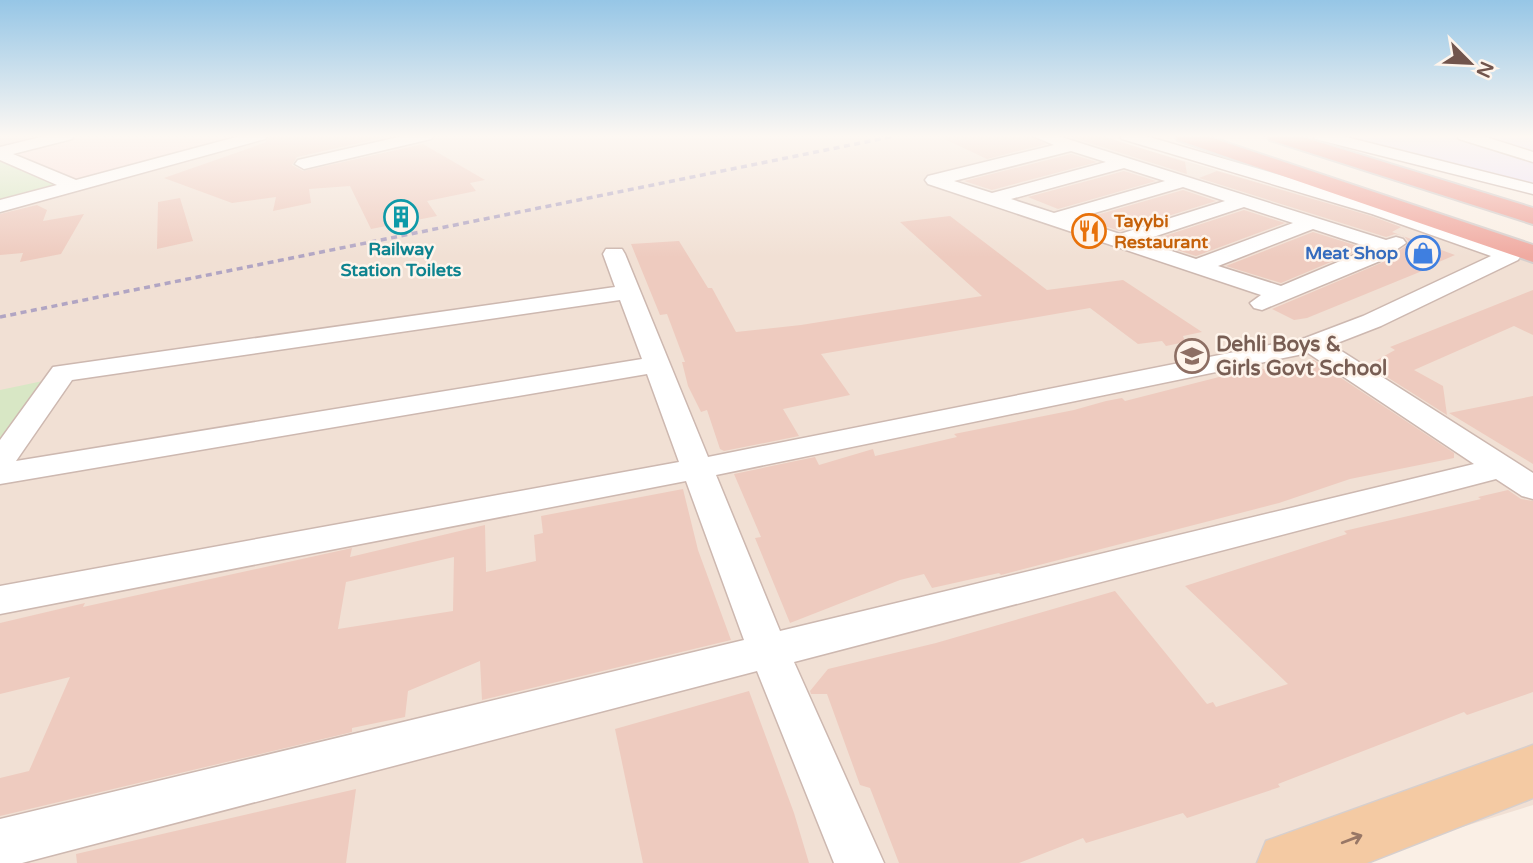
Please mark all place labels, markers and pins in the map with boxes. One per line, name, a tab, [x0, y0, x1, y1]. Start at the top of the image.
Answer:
building icon: Railway Station Toilets	[382, 198, 420, 236]
place label: Tayybi Restaurant	[1113, 210, 1208, 253]
restaurant icon: Tayybi Restaurant	[1070, 212, 1108, 250]
shop icon: Meat Shop	[1404, 234, 1442, 272]
place label: Railway Station Toilets	[341, 238, 462, 281]
place label: Meat Shop	[1305, 242, 1398, 264]
place label: Dehli Boys & Girls Govt School	[1216, 332, 1387, 381]
school or university icon: Dehli Boys & Girls Govt School	[1173, 337, 1211, 375]

